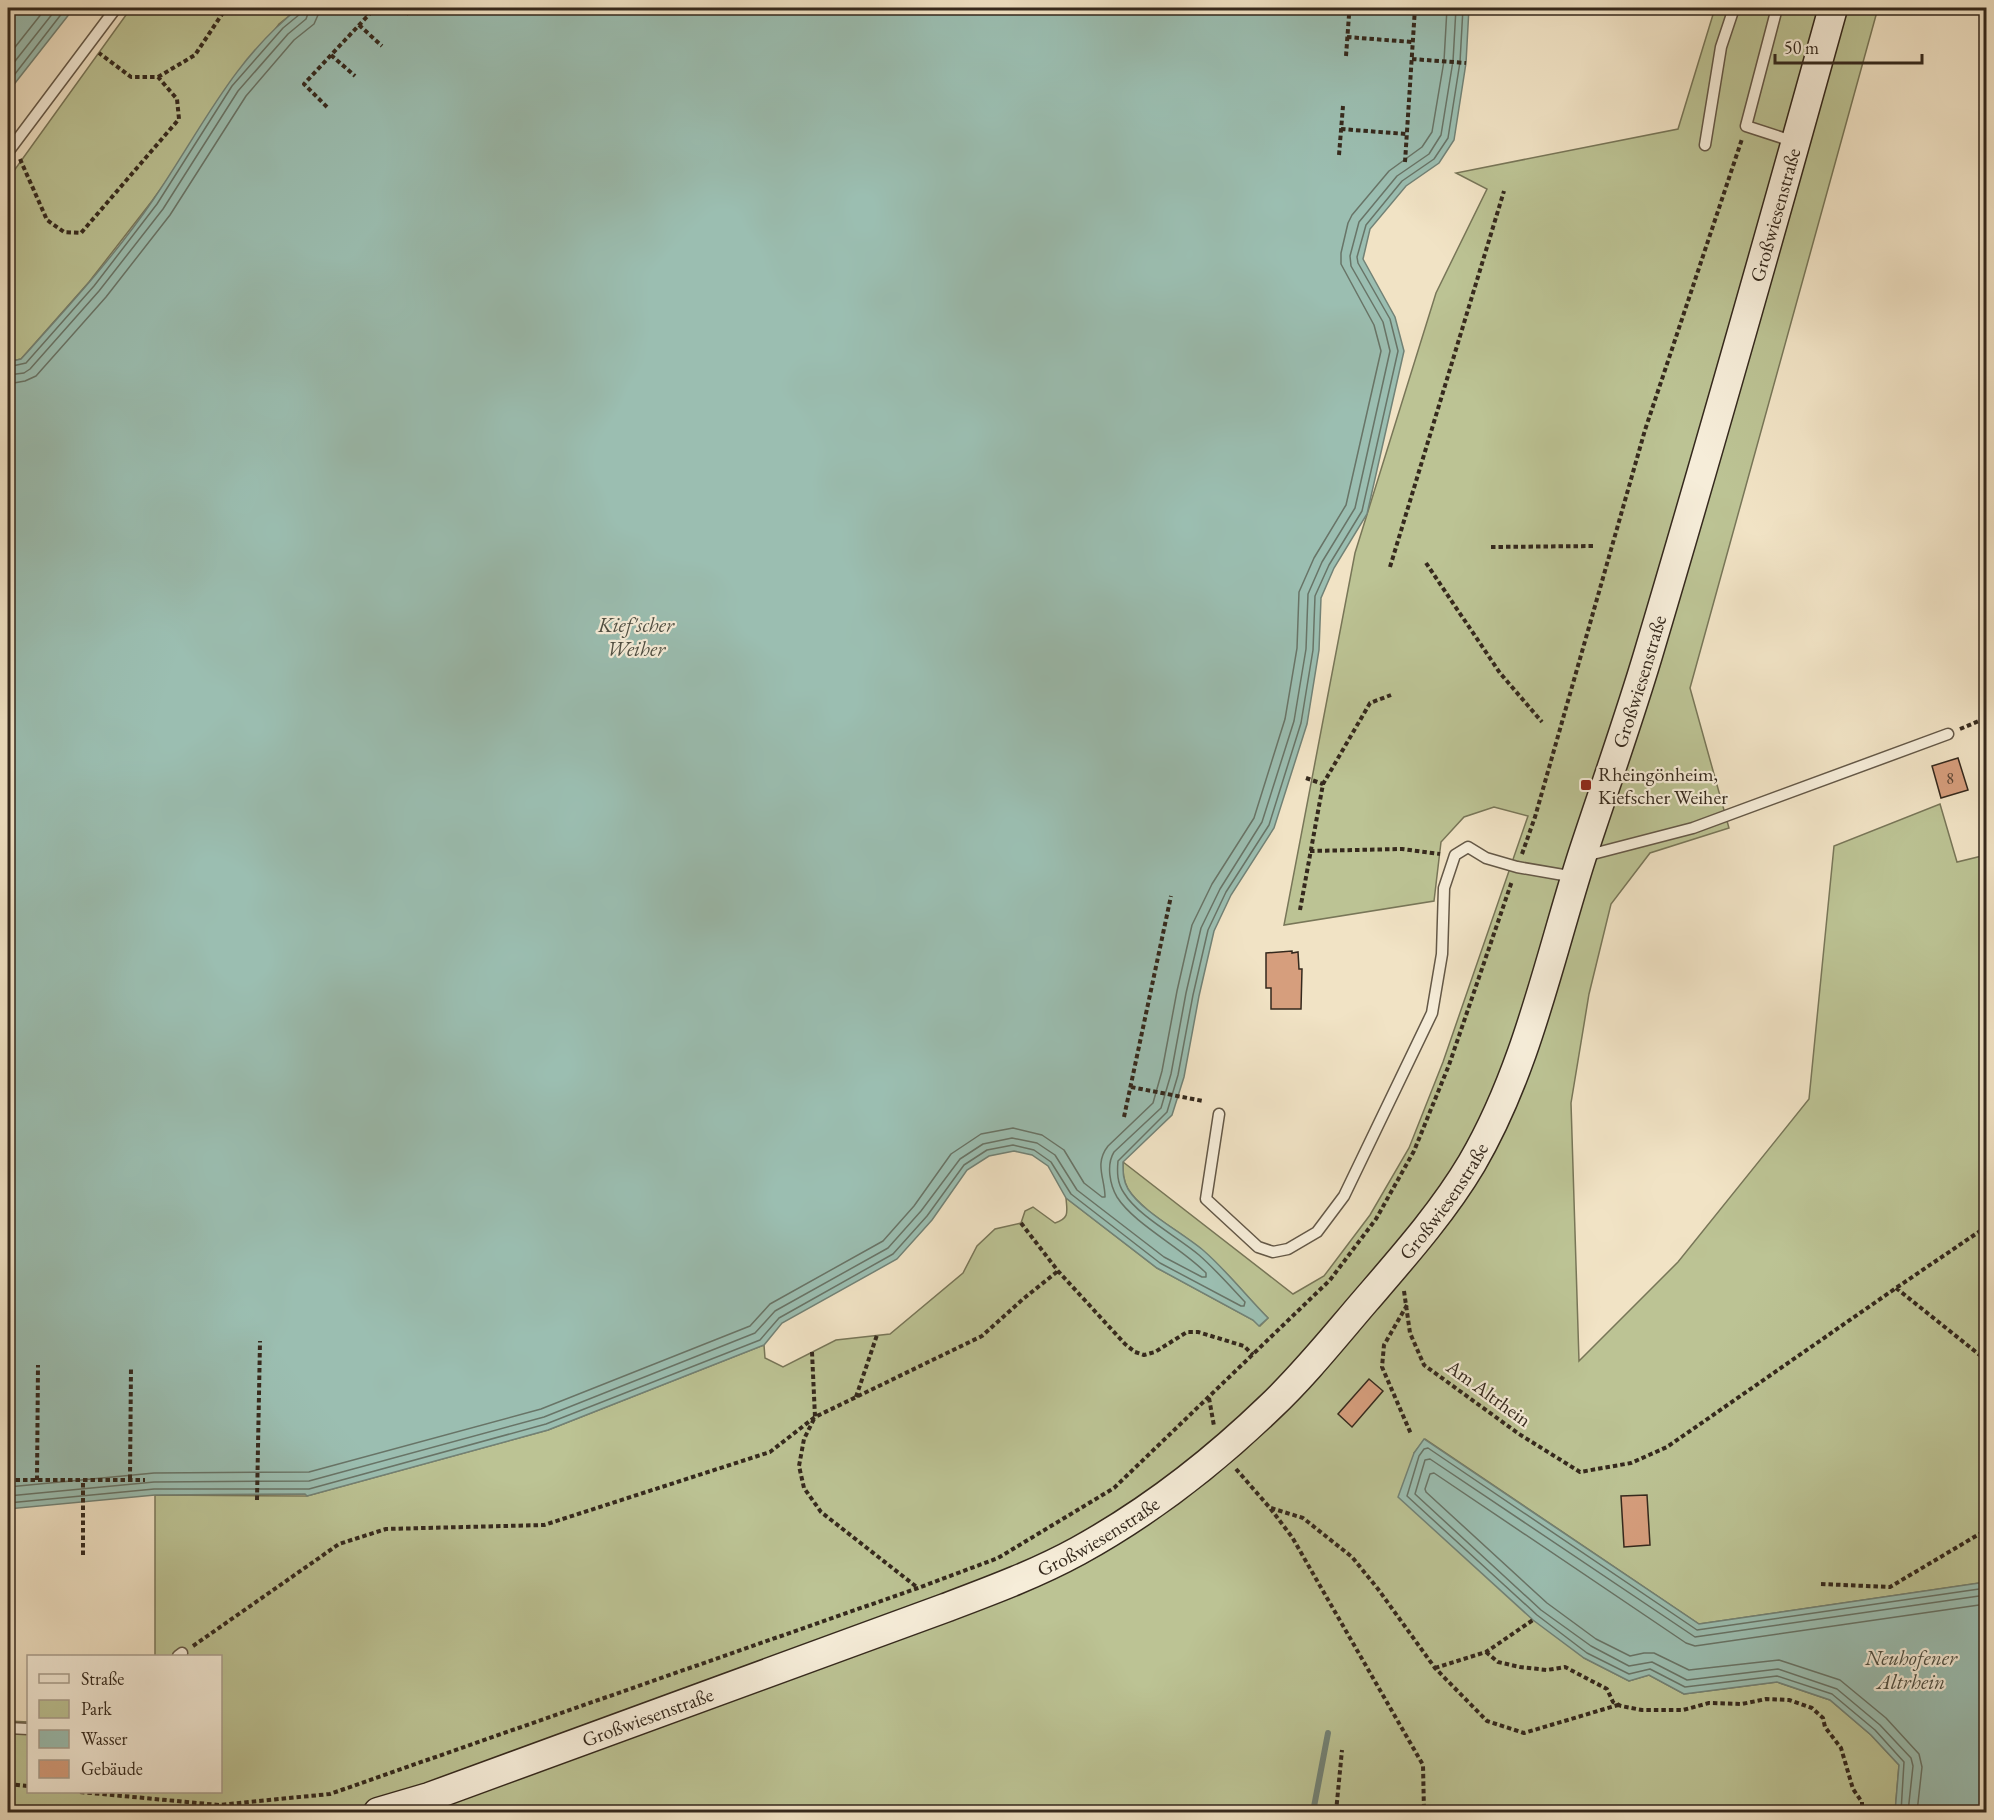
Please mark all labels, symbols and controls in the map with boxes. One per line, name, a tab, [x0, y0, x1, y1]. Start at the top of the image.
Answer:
scale bar	[1775, 27, 1922, 65]
text: 50 m	[1784, 36, 1819, 59]
street label: Großwiesenstraße	[1744, 145, 1806, 285]
water label: Kief'scher Weiher	[597, 611, 675, 662]
street label: Großwiesenstraße	[1606, 612, 1672, 751]
place label: Rheingönheim, Kiefscher Weiher	[1598, 761, 1728, 810]
house number: 8	[1946, 768, 1954, 789]
marker: Rheingönheim, Kiefscher Weiher	[1579, 778, 1593, 792]
street label: Großwiesenstraße	[1393, 1138, 1494, 1265]
street label: Am Altrhein	[1441, 1353, 1537, 1433]
street label: Großwiesenstraße	[1033, 1490, 1165, 1583]
water label: Neuhofener Altrhein	[1864, 1644, 1958, 1695]
legend	[27, 1655, 222, 1793]
text: Straße	[81, 1667, 124, 1690]
street label: Großwiesenstraße	[578, 1681, 717, 1753]
text: Park	[81, 1697, 112, 1720]
text: Wasser	[81, 1727, 128, 1750]
text: Gebäude	[81, 1757, 143, 1780]

